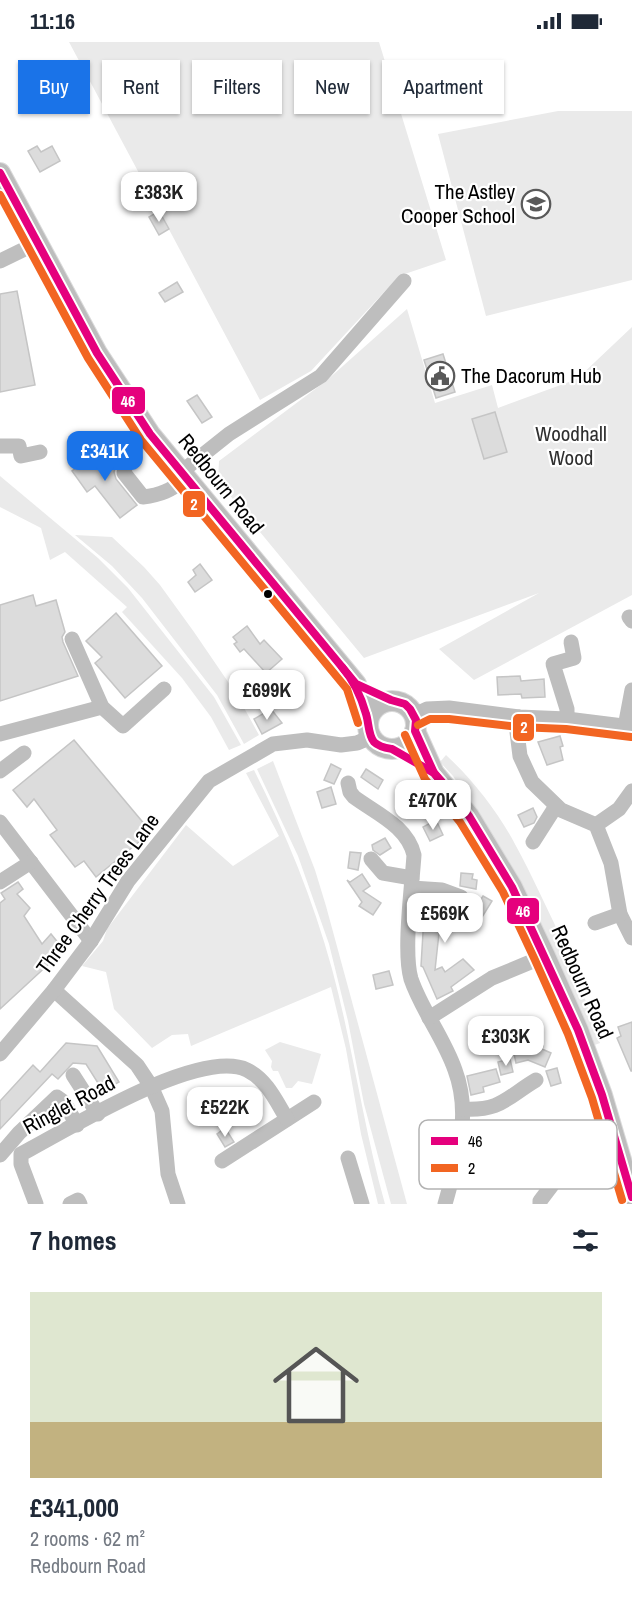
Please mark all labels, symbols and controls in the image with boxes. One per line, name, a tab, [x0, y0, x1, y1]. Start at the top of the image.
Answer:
text: 11:16	[30, 6, 75, 36]
chip: Buy	[18, 60, 90, 114]
chip: Rent	[102, 60, 180, 114]
chip: Filters	[192, 60, 282, 114]
chip: New	[294, 60, 370, 114]
chip: Apartment	[382, 60, 504, 114]
pin: £383K	[117, 172, 201, 223]
place label: The Astley Cooper School	[401, 177, 515, 230]
text: £383K	[135, 178, 183, 205]
school or university icon: The Astley Cooper School	[520, 188, 552, 220]
public building icon: The Dacorum Hub	[424, 360, 456, 392]
place label: The Dacorum Hub	[461, 361, 602, 390]
line badge: 46	[111, 386, 146, 415]
text: 46	[121, 390, 135, 412]
park label: Woodhall Wood	[535, 419, 607, 472]
street label: Redbourn Road	[172, 427, 271, 540]
pin: £341K	[63, 431, 147, 482]
text: £341K	[81, 437, 129, 464]
line badge: 2	[182, 490, 206, 518]
text: 2	[190, 493, 198, 515]
unlabelled marker	[262, 588, 274, 600]
pin: £699K	[225, 670, 309, 721]
text: £699K	[243, 676, 291, 703]
line badge: 2	[512, 713, 535, 742]
text: 2	[520, 716, 528, 738]
pin: £470K	[391, 780, 475, 831]
text: £470K	[409, 786, 457, 813]
street label: Three Cherry Trees Lane	[29, 807, 166, 980]
pin: £569K	[403, 893, 487, 944]
line badge: 46	[506, 897, 540, 925]
text: £569K	[421, 899, 469, 926]
text: 46	[516, 900, 530, 922]
street label: Redbourn Road	[544, 920, 620, 1043]
pin: £303K	[464, 1016, 548, 1067]
text: £303K	[482, 1022, 530, 1049]
street label: Ringlet Road	[18, 1068, 120, 1141]
pin: £522K	[183, 1087, 267, 1138]
text: £522K	[201, 1093, 249, 1120]
legend	[419, 1120, 617, 1189]
text: 46	[468, 1130, 483, 1152]
text: 2	[468, 1157, 475, 1179]
text: 7 homes	[30, 1223, 117, 1258]
icon: filters	[569, 1224, 602, 1257]
icon: home	[262, 1331, 370, 1439]
text: £341,000	[30, 1490, 119, 1525]
text: 2 rooms · 62 m²	[30, 1525, 145, 1552]
text: Redbourn Road	[30, 1552, 146, 1579]

